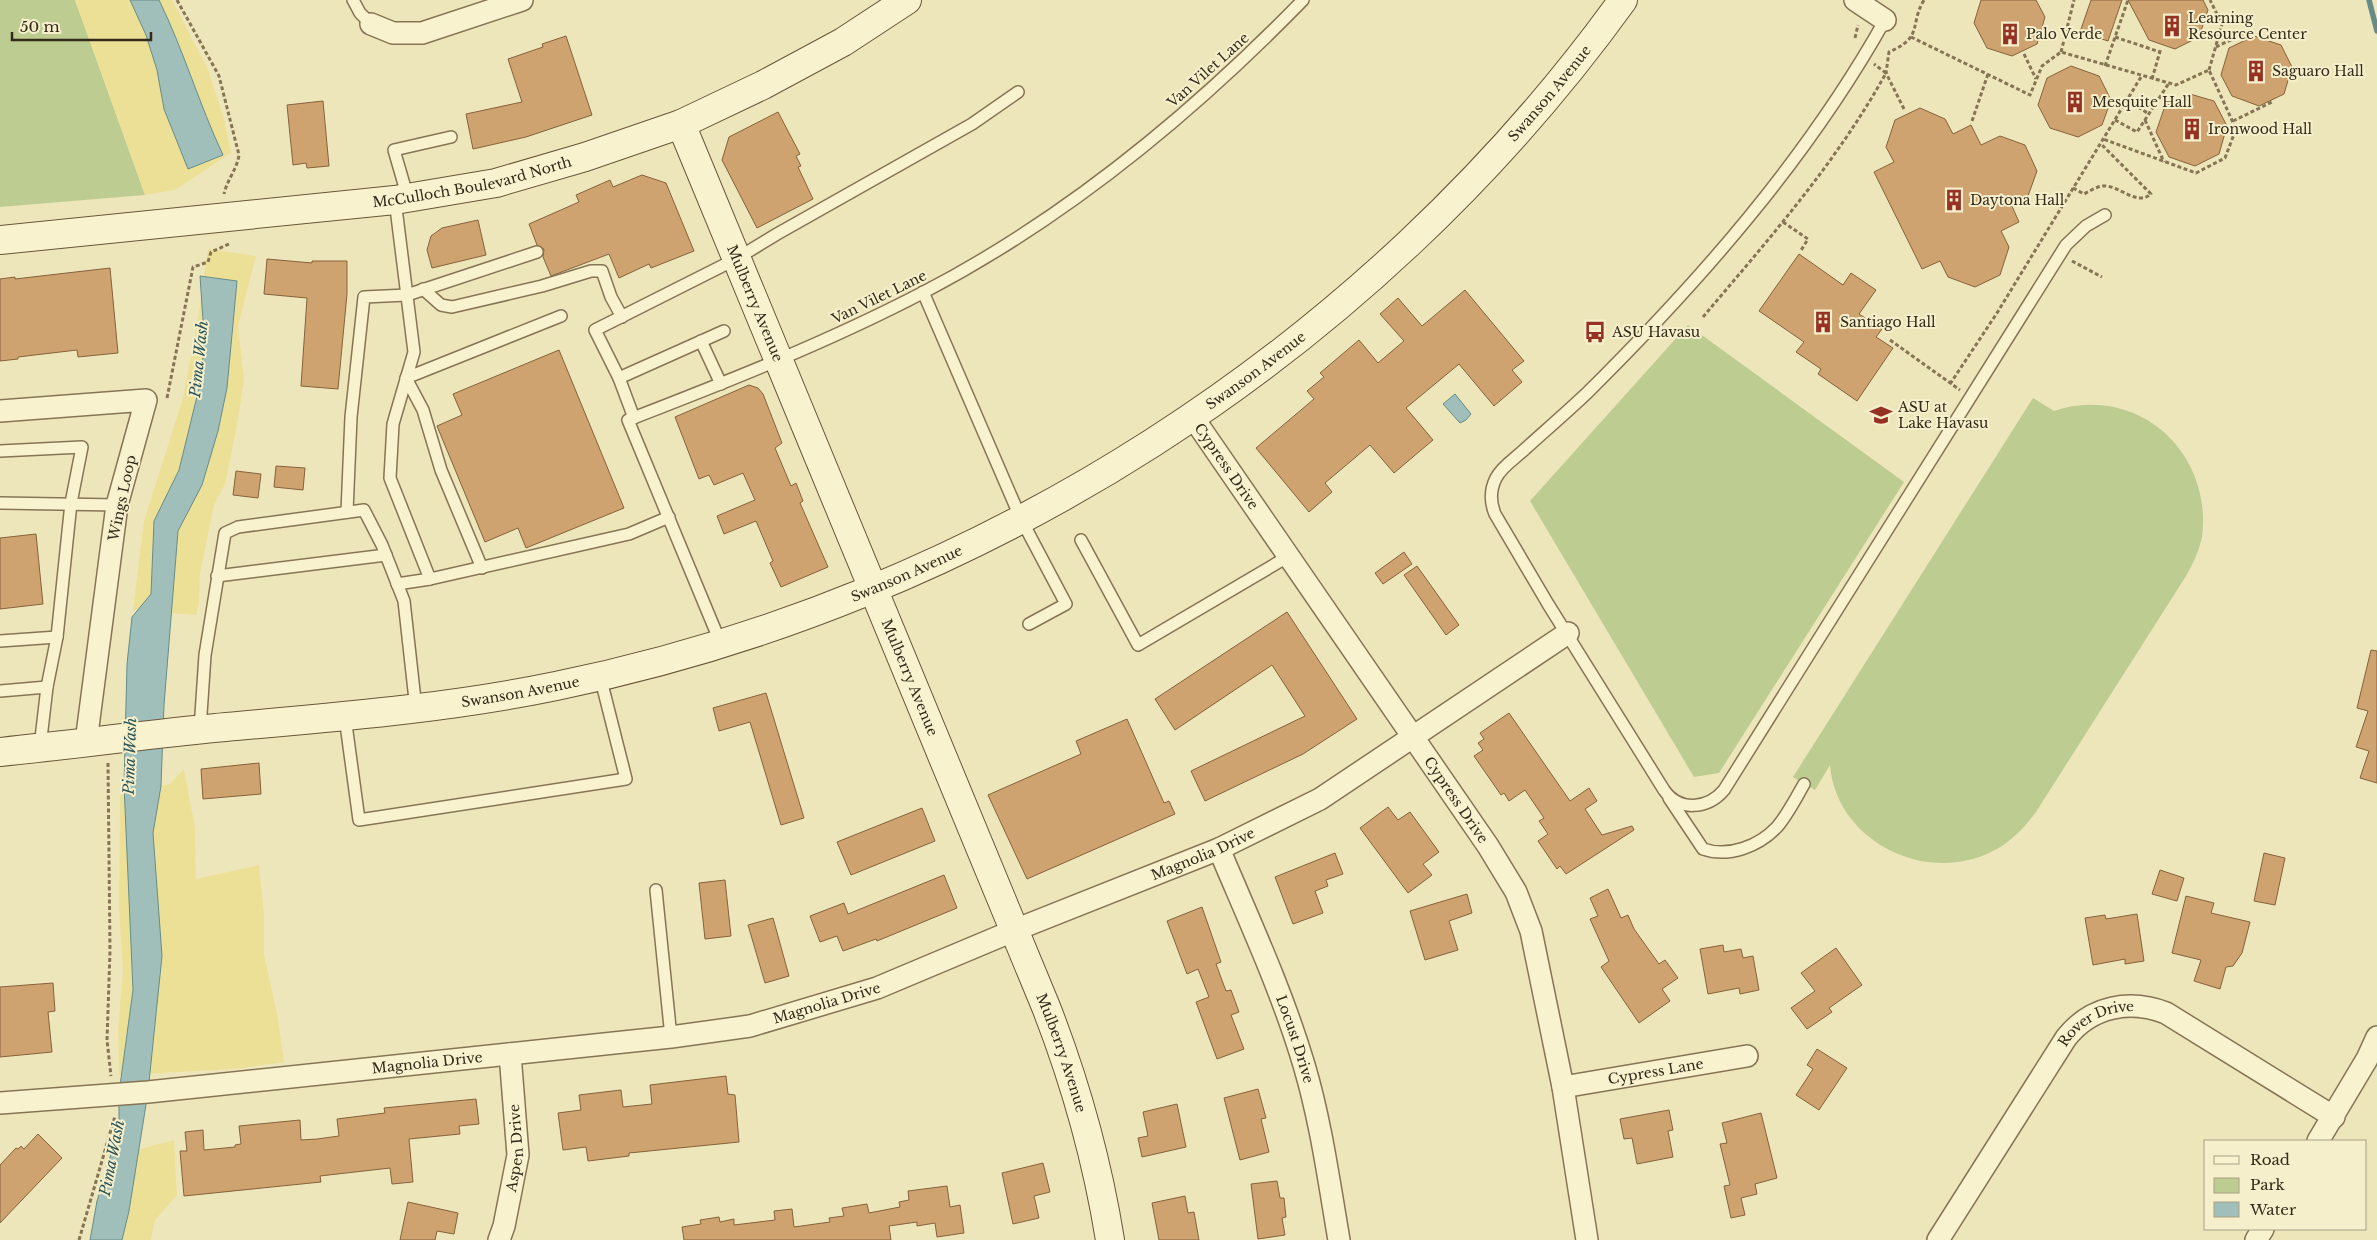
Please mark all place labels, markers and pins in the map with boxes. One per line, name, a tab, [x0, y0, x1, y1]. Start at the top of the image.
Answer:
place label: Learning Resource Center	[2188, 9, 2307, 43]
building icon: Learning Resource Center	[2159, 13, 2185, 39]
building icon: Palo Verde	[1997, 21, 2023, 47]
place label: Palo Verde	[2026, 25, 2102, 43]
building icon: Saguaro Hall	[2243, 58, 2269, 84]
place label: Saguaro Hall	[2272, 62, 2364, 80]
building icon: Mesquite Hall	[2062, 89, 2088, 115]
place label: Mesquite Hall	[2092, 93, 2192, 111]
building icon: Ironwood Hall	[2179, 116, 2205, 142]
place label: Ironwood Hall	[2208, 120, 2313, 138]
building icon: Daytona Hall	[1941, 187, 1967, 213]
place label: Daytona Hall	[1970, 191, 2065, 209]
building icon: Santiago Hall	[1810, 309, 1836, 335]
place label: Santiago Hall	[1840, 313, 1936, 331]
bus stop icon: ASU Havasu	[1582, 319, 1608, 345]
place label: ASU Havasu	[1611, 323, 1701, 341]
place label: ASU at Lake Havasu	[1897, 398, 1989, 432]
school or university icon: ASU at Lake Havasu	[1868, 402, 1894, 428]

